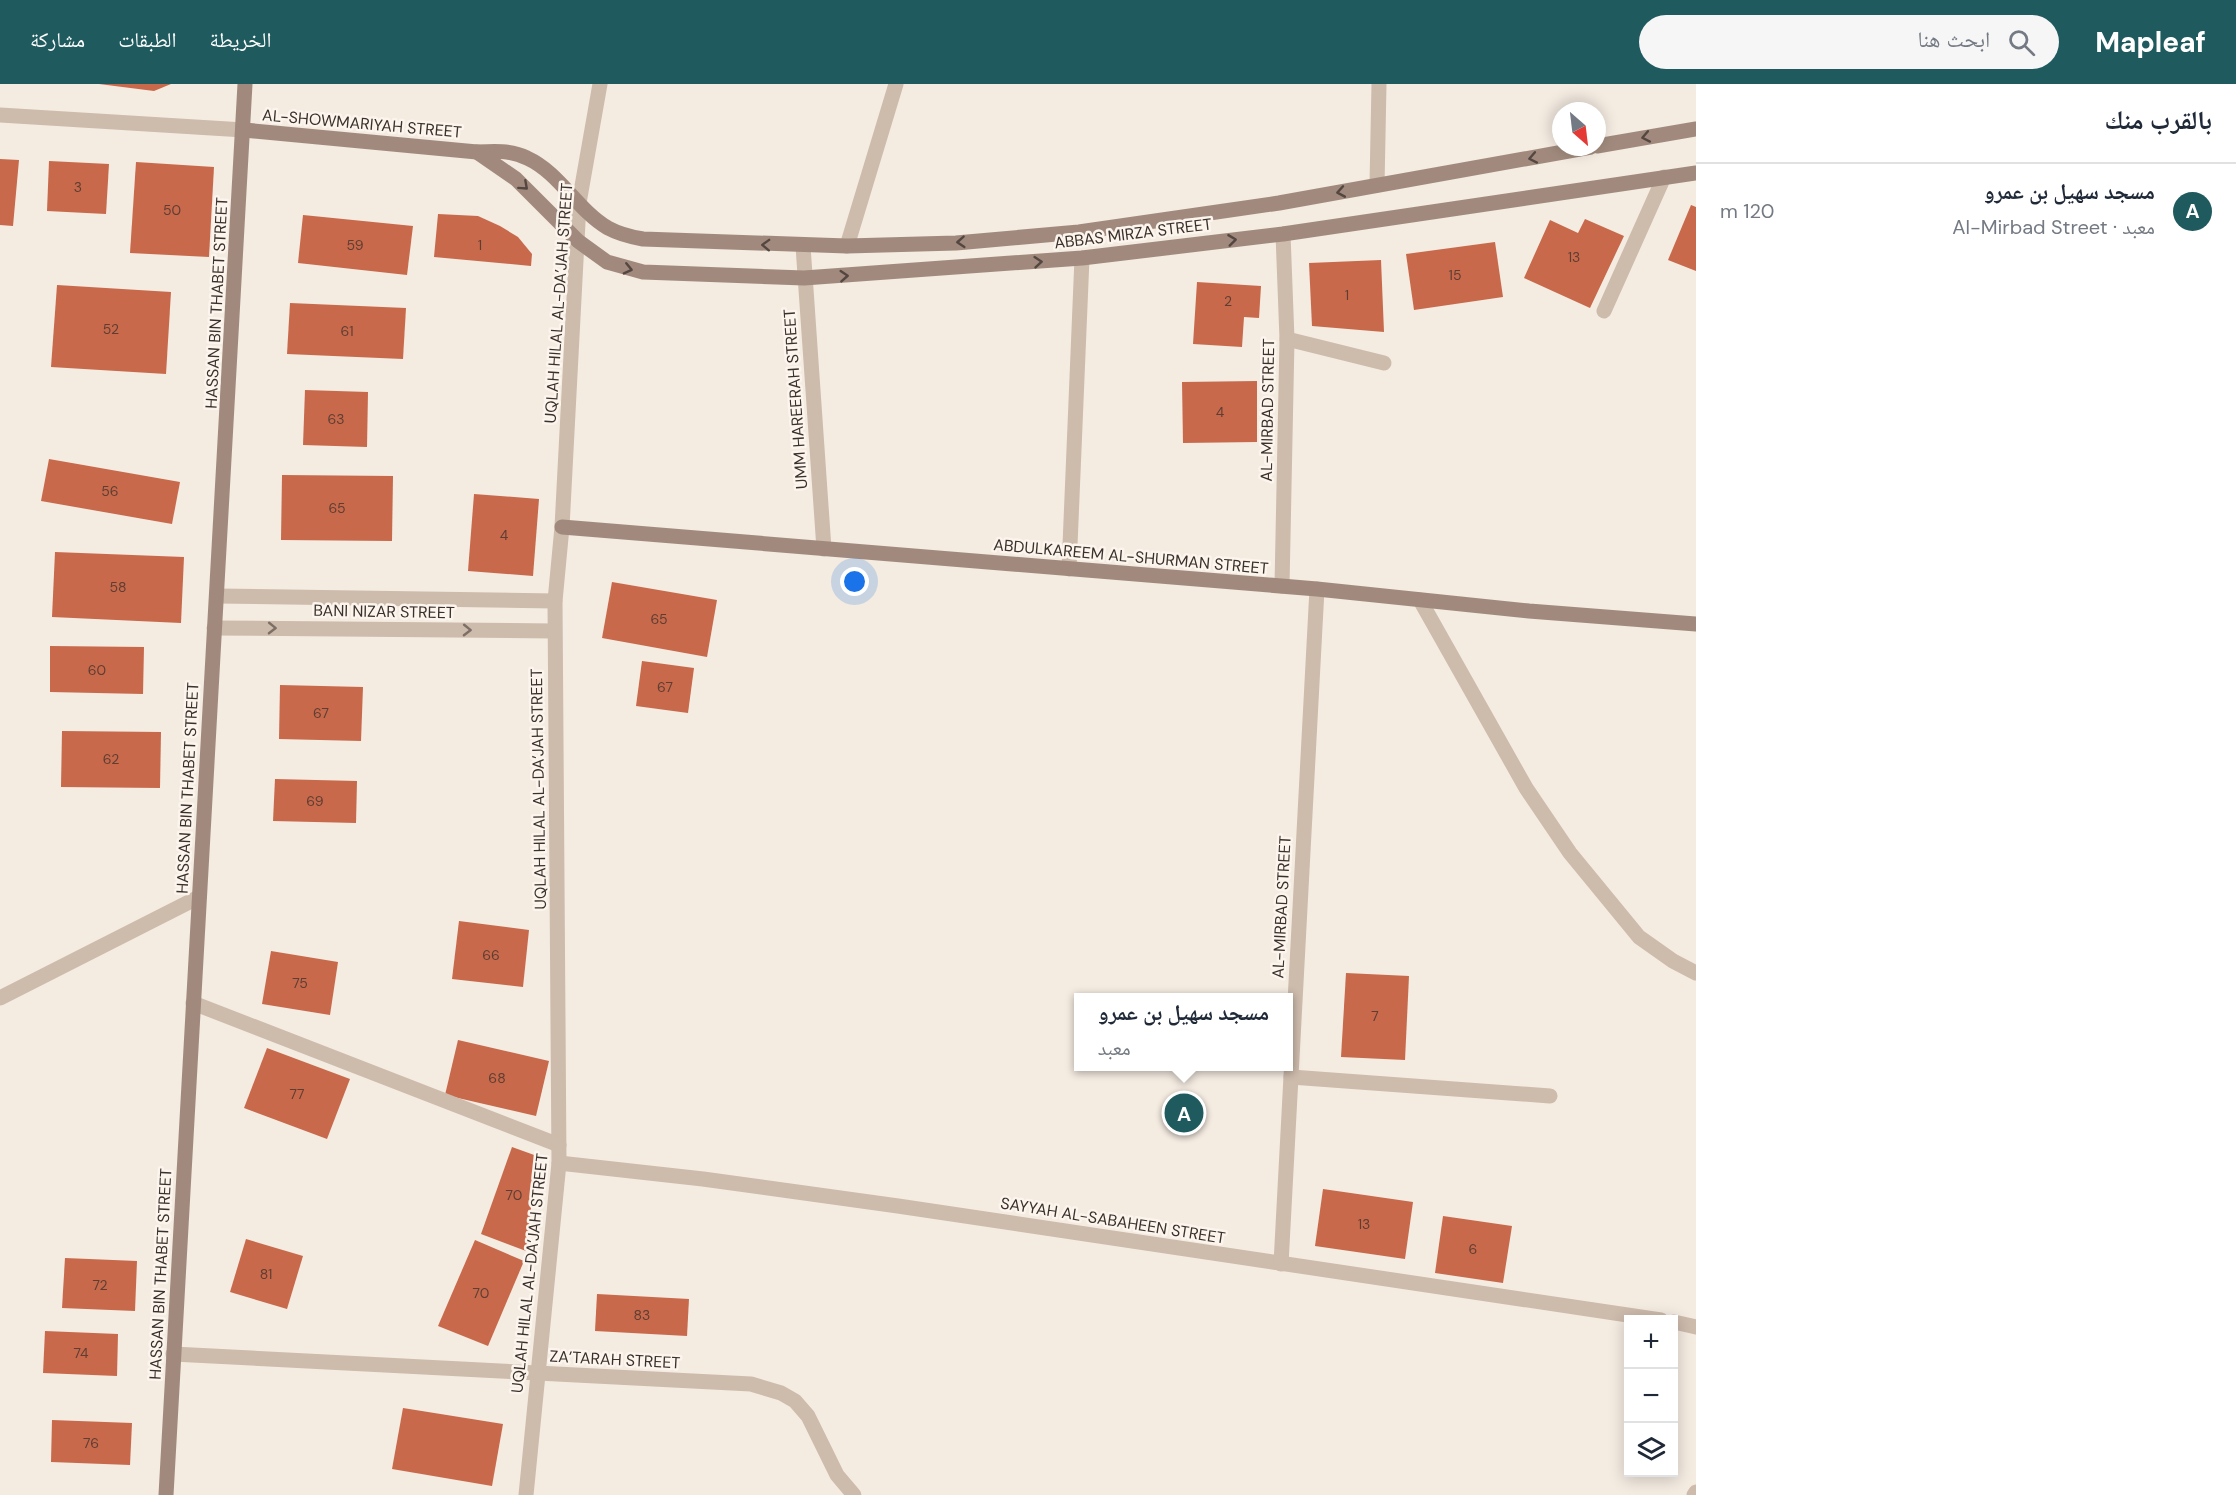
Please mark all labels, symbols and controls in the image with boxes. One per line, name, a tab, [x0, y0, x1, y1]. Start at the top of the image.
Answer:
search box	[1639, 15, 2059, 69]
text: Mapleaf	[2095, 24, 2206, 61]
text: ابحث هنا	[1917, 25, 1990, 54]
text: مشاركة	[30, 26, 85, 54]
text: الطبقات	[118, 26, 177, 54]
text: الخريطة	[210, 26, 271, 54]
icon: search	[2005, 26, 2038, 59]
north arrow	[1552, 102, 1606, 156]
text: بالقرب منك	[2104, 103, 2212, 137]
street label: AL-SHOWMARIYAH STREET	[261, 104, 463, 143]
one-way arrow	[1642, 130, 1652, 143]
one-way arrow	[1529, 151, 1539, 164]
text: مسجد سهيل بن عمرو	[1984, 177, 2155, 206]
house number: 3	[74, 178, 82, 196]
one-way arrow	[517, 179, 528, 190]
street label: UQLAH HILAL AL-DA’JAH STREET	[540, 182, 577, 424]
one-way arrow	[1337, 185, 1347, 198]
street label: HASSAN BIN THABET STREET	[200, 197, 233, 409]
text: 120 m	[1720, 198, 1774, 224]
text: A	[2185, 198, 2200, 224]
house number: 50	[163, 201, 181, 219]
street label: ABBAS MIRZA STREET	[1053, 213, 1213, 254]
text: معبد · Al-Mirbad Street	[1952, 214, 2155, 240]
one-way arrow	[1227, 234, 1236, 247]
house number: 59	[347, 236, 364, 254]
house number: 1	[478, 236, 482, 254]
one-way arrow	[956, 236, 965, 249]
one-way arrow	[761, 239, 770, 251]
house number: 13	[1568, 248, 1580, 266]
one-way arrow	[1034, 256, 1043, 269]
one-way arrow	[623, 261, 633, 274]
house number: 15	[1449, 266, 1461, 284]
one-way arrow	[839, 270, 848, 283]
house number: 1	[1345, 286, 1349, 304]
house number: 2	[1224, 292, 1232, 310]
street label: UMM HAREERAH STREET	[779, 308, 812, 490]
house number: 52	[103, 320, 119, 338]
house number: 61	[340, 322, 354, 340]
street label: AL-MIRBAD STREET	[1256, 338, 1279, 482]
house number: 4	[1216, 403, 1225, 421]
house number: 63	[327, 410, 345, 428]
house number: 56	[101, 482, 119, 500]
house number: 65	[328, 499, 346, 517]
house number: 4	[500, 526, 509, 544]
street label: ABDULKAREEM AL-SHURMAN STREET	[992, 534, 1269, 579]
your location	[840, 567, 869, 596]
house number: 58	[109, 578, 127, 596]
street label: BANI NIZAR STREET	[313, 600, 455, 623]
house number: 65	[650, 610, 668, 628]
one-way arrow	[268, 622, 277, 634]
one-way arrow	[463, 624, 472, 636]
house number: 60	[88, 661, 106, 679]
street label: UQLAH HILAL AL-DA’JAH STREET	[526, 668, 551, 910]
house number: 67	[657, 678, 673, 696]
street label: HASSAN BIN THABET STREET	[171, 682, 204, 894]
house number: 67	[313, 704, 329, 722]
house number: 62	[103, 750, 119, 768]
house number: 69	[306, 792, 324, 810]
street label: AL-MIRBAD STREET	[1267, 835, 1296, 979]
house number: 66	[482, 946, 500, 964]
house number: 75	[292, 974, 308, 992]
popup	[1074, 993, 1293, 1071]
text: مسجد سهيل بن عمرو	[1098, 998, 1269, 1027]
house number: 7	[1371, 1007, 1379, 1025]
text: معبد	[1098, 1035, 1131, 1061]
house number: 68	[488, 1069, 506, 1087]
house number: 77	[290, 1085, 304, 1103]
pin: A	[1164, 1090, 1204, 1136]
street label: UQLAH HILAL AL-DA’JAH STREET	[506, 1152, 553, 1394]
street label: HASSAN BIN THABET STREET	[144, 1168, 177, 1380]
house number: 70	[506, 1186, 522, 1204]
street label: SAYYAH AL-SABAHEEN STREET	[999, 1192, 1227, 1249]
house number: 13	[1358, 1215, 1370, 1233]
house number: 6	[1469, 1240, 1477, 1258]
house number: 81	[260, 1265, 272, 1283]
house number: 72	[92, 1276, 108, 1294]
house number: 70	[473, 1284, 489, 1302]
house number: 83	[634, 1306, 650, 1324]
map controls	[1624, 1315, 1678, 1477]
button: +	[1624, 1315, 1678, 1369]
house number: 74	[73, 1344, 89, 1362]
street label: ZA’TARAH STREET	[549, 1346, 681, 1373]
button: −	[1624, 1369, 1678, 1423]
button: layers	[1624, 1423, 1678, 1477]
house number: 76	[83, 1434, 99, 1452]

